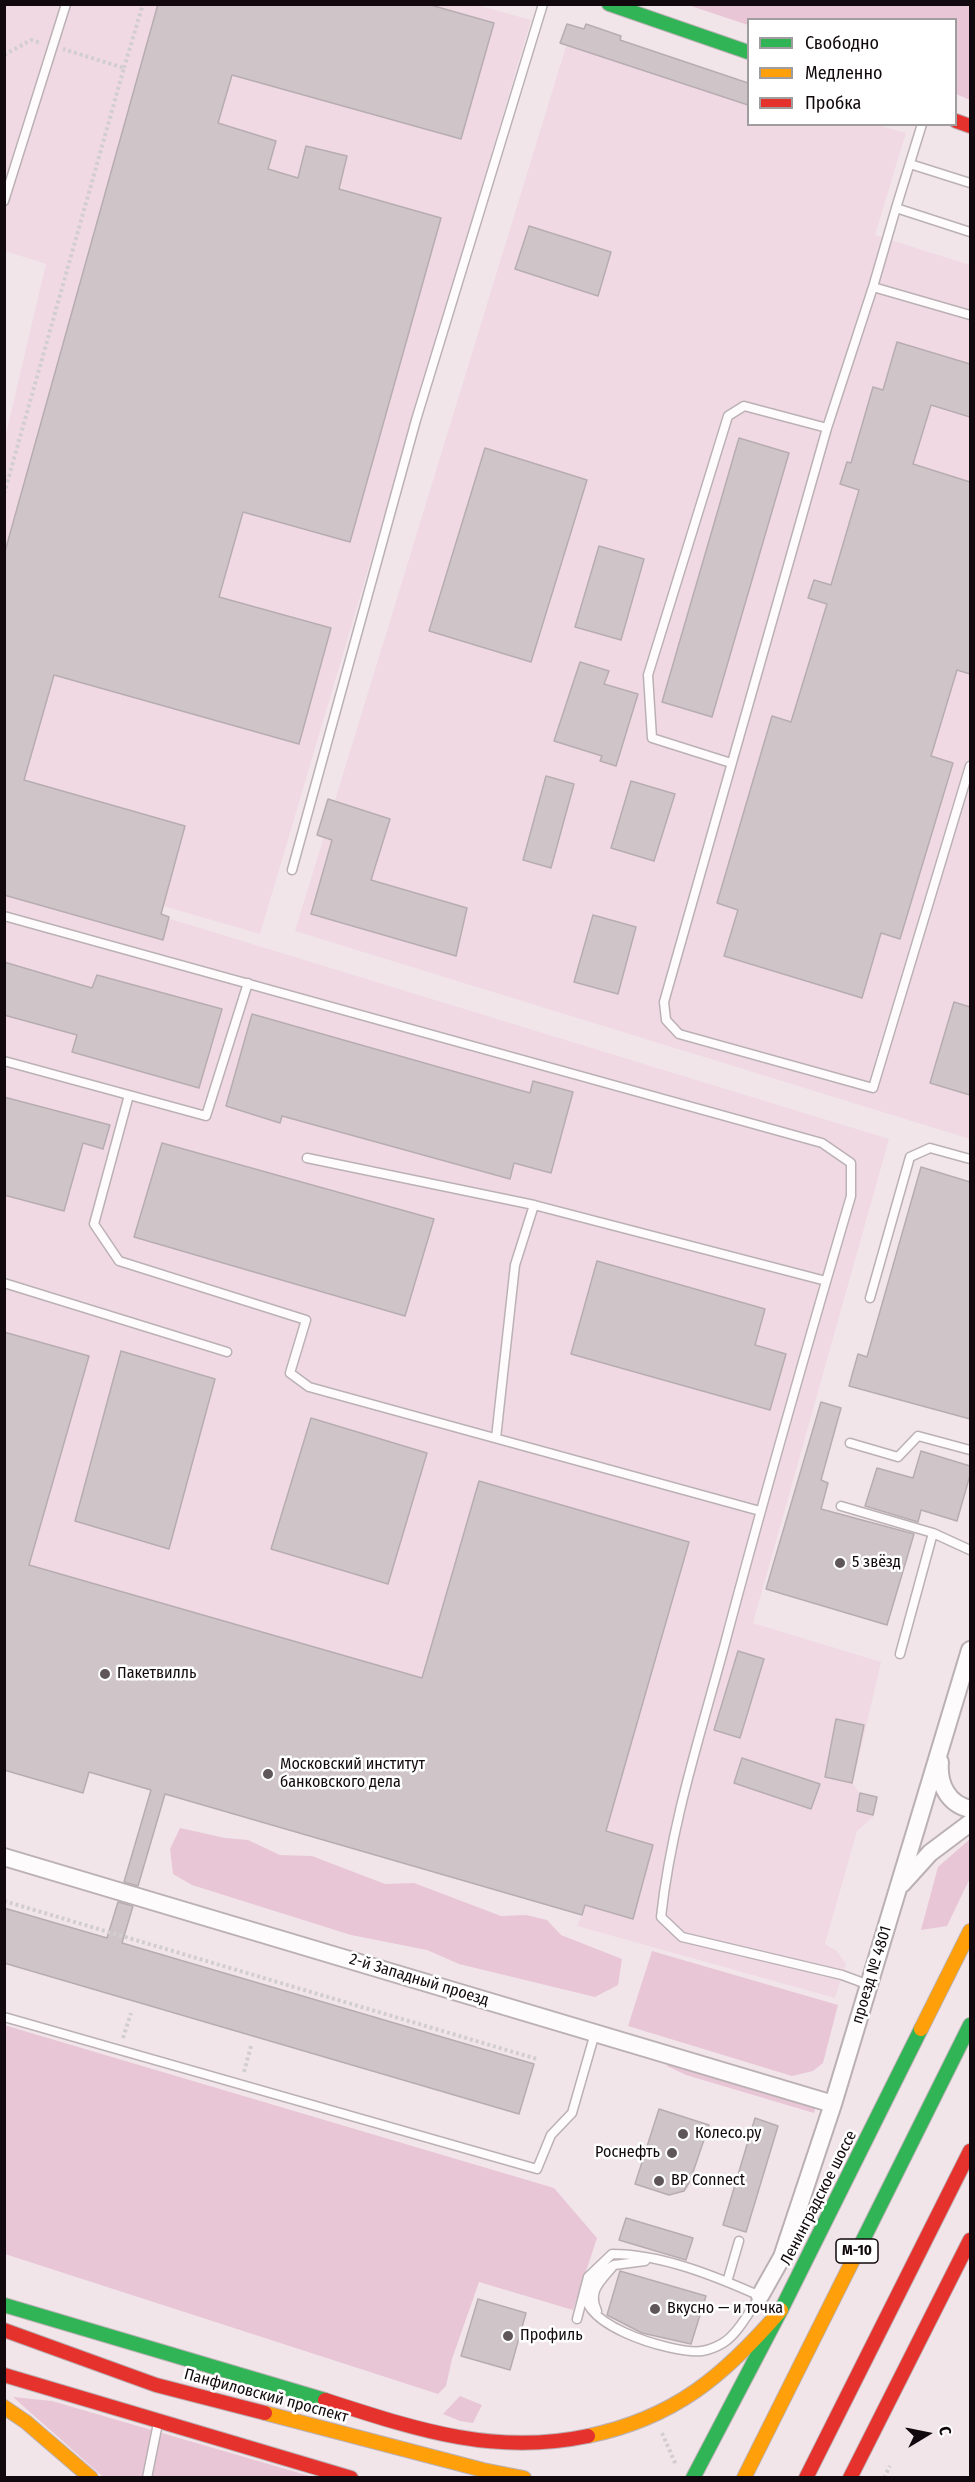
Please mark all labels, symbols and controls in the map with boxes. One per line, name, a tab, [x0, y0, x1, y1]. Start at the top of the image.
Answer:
legend	[747, 18, 957, 126]
text: Свободно	[805, 32, 879, 54]
text: Медленно	[805, 62, 883, 84]
text: Пробка	[805, 92, 861, 114]
place label: 5 звёзд	[852, 1553, 901, 1573]
marker: 5 звёзд	[833, 1556, 847, 1570]
place label: Пакетвилль	[117, 1664, 196, 1684]
marker: Пакетвилль	[98, 1667, 112, 1681]
place label: Московский институт банковского дела	[280, 1755, 425, 1793]
marker: Московский институт банковского дела	[261, 1767, 275, 1781]
street label: проезд № 4801	[848, 1924, 896, 2026]
street label: 2-й Западный проезд	[347, 1950, 491, 2010]
place label: Колесо.ру	[695, 2124, 761, 2144]
marker: Колесо.ру	[676, 2127, 690, 2141]
street label: Ленинградское шоссе	[777, 2127, 861, 2269]
place label: Роснефть	[595, 2143, 660, 2163]
marker: Роснефть	[665, 2146, 679, 2160]
place label: ВР Connect	[671, 2171, 745, 2191]
marker: ВР Connect	[652, 2174, 666, 2188]
road number: М-10	[836, 2239, 878, 2263]
place label: Вкусно — и точка	[667, 2299, 783, 2319]
marker: Вкусно — и точка	[648, 2302, 662, 2316]
place label: Профиль	[520, 2326, 583, 2346]
marker: Профиль	[501, 2329, 515, 2343]
street label: Панфиловский проспект	[182, 2365, 350, 2427]
north arrow	[897, 2404, 957, 2464]
text: С	[935, 2425, 955, 2437]

